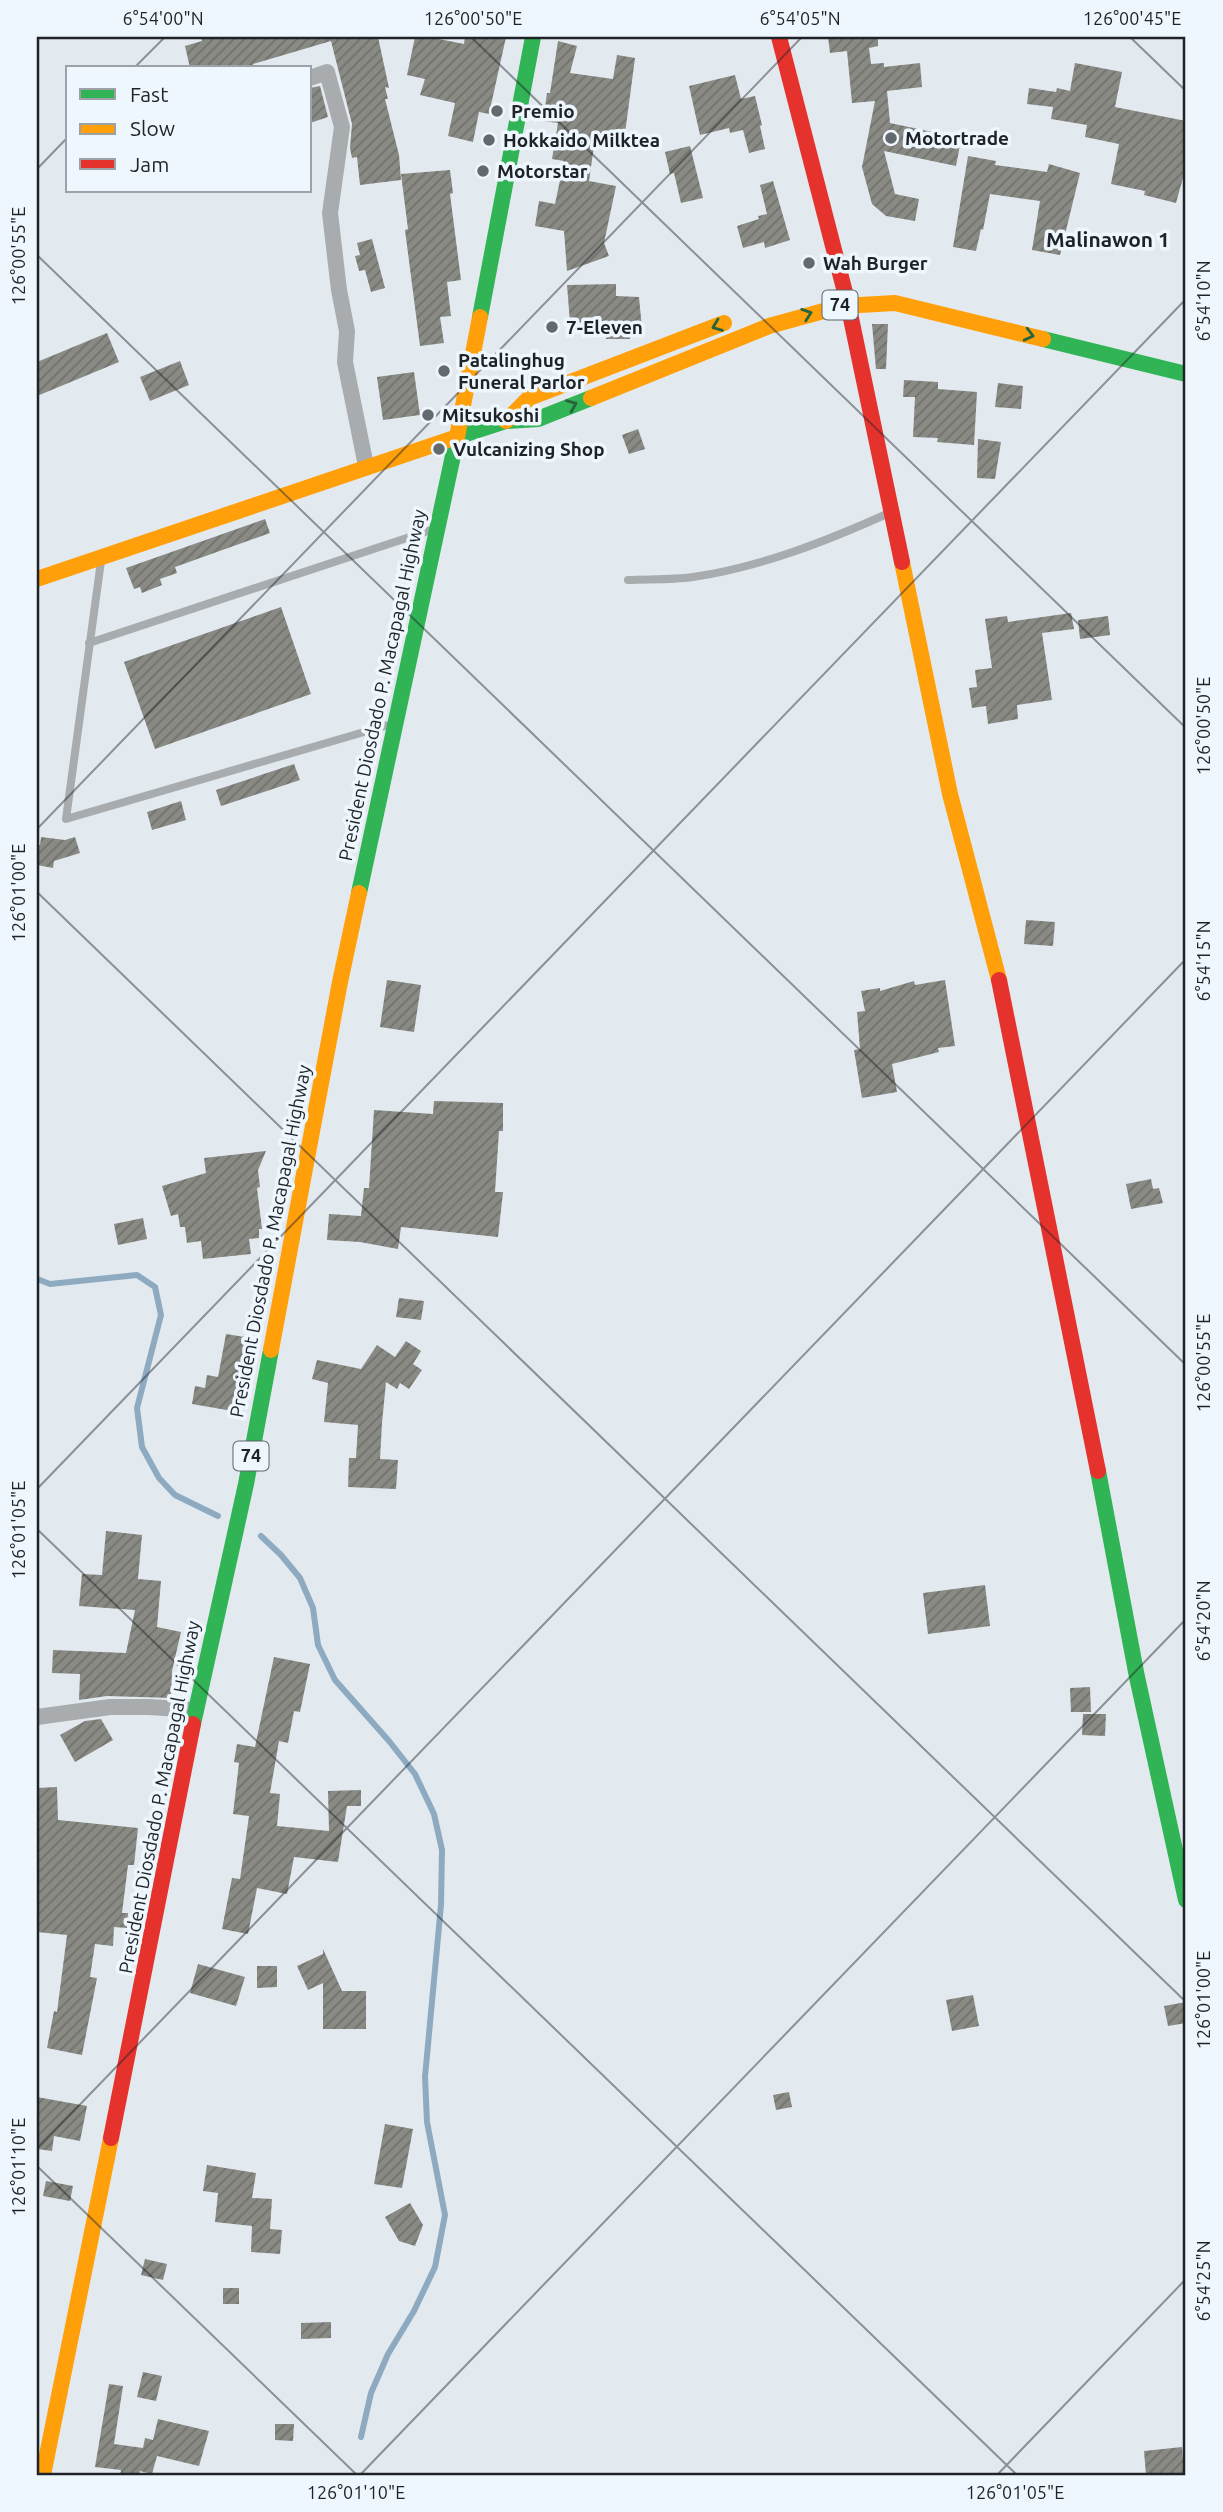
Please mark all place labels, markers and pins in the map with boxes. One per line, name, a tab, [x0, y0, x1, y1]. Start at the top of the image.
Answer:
place label: Premio	[511, 100, 575, 122]
marker: Premio	[489, 103, 505, 119]
place label: Motortrade	[905, 127, 1009, 149]
place label: Hokkaido Milktea	[503, 129, 660, 151]
marker: Motortrade	[883, 130, 899, 146]
marker: Hokkaido Milktea	[481, 132, 497, 148]
place label: Motorstar	[497, 160, 588, 182]
marker: Motorstar	[475, 163, 491, 179]
place label: Wah Burger	[823, 252, 928, 274]
marker: Wah Burger	[801, 255, 817, 271]
place label: 7-Eleven	[566, 316, 643, 338]
marker: 7-Eleven	[544, 319, 560, 335]
place label: Patalinghug Funeral Parlor	[458, 349, 585, 393]
marker: Patalinghug Funeral Parlor	[436, 363, 452, 379]
place label: Mitsukoshi	[442, 404, 539, 426]
marker: Mitsukoshi	[420, 407, 436, 423]
place label: Vulcanizing Shop	[453, 438, 605, 460]
marker: Vulcanizing Shop	[431, 441, 447, 457]

